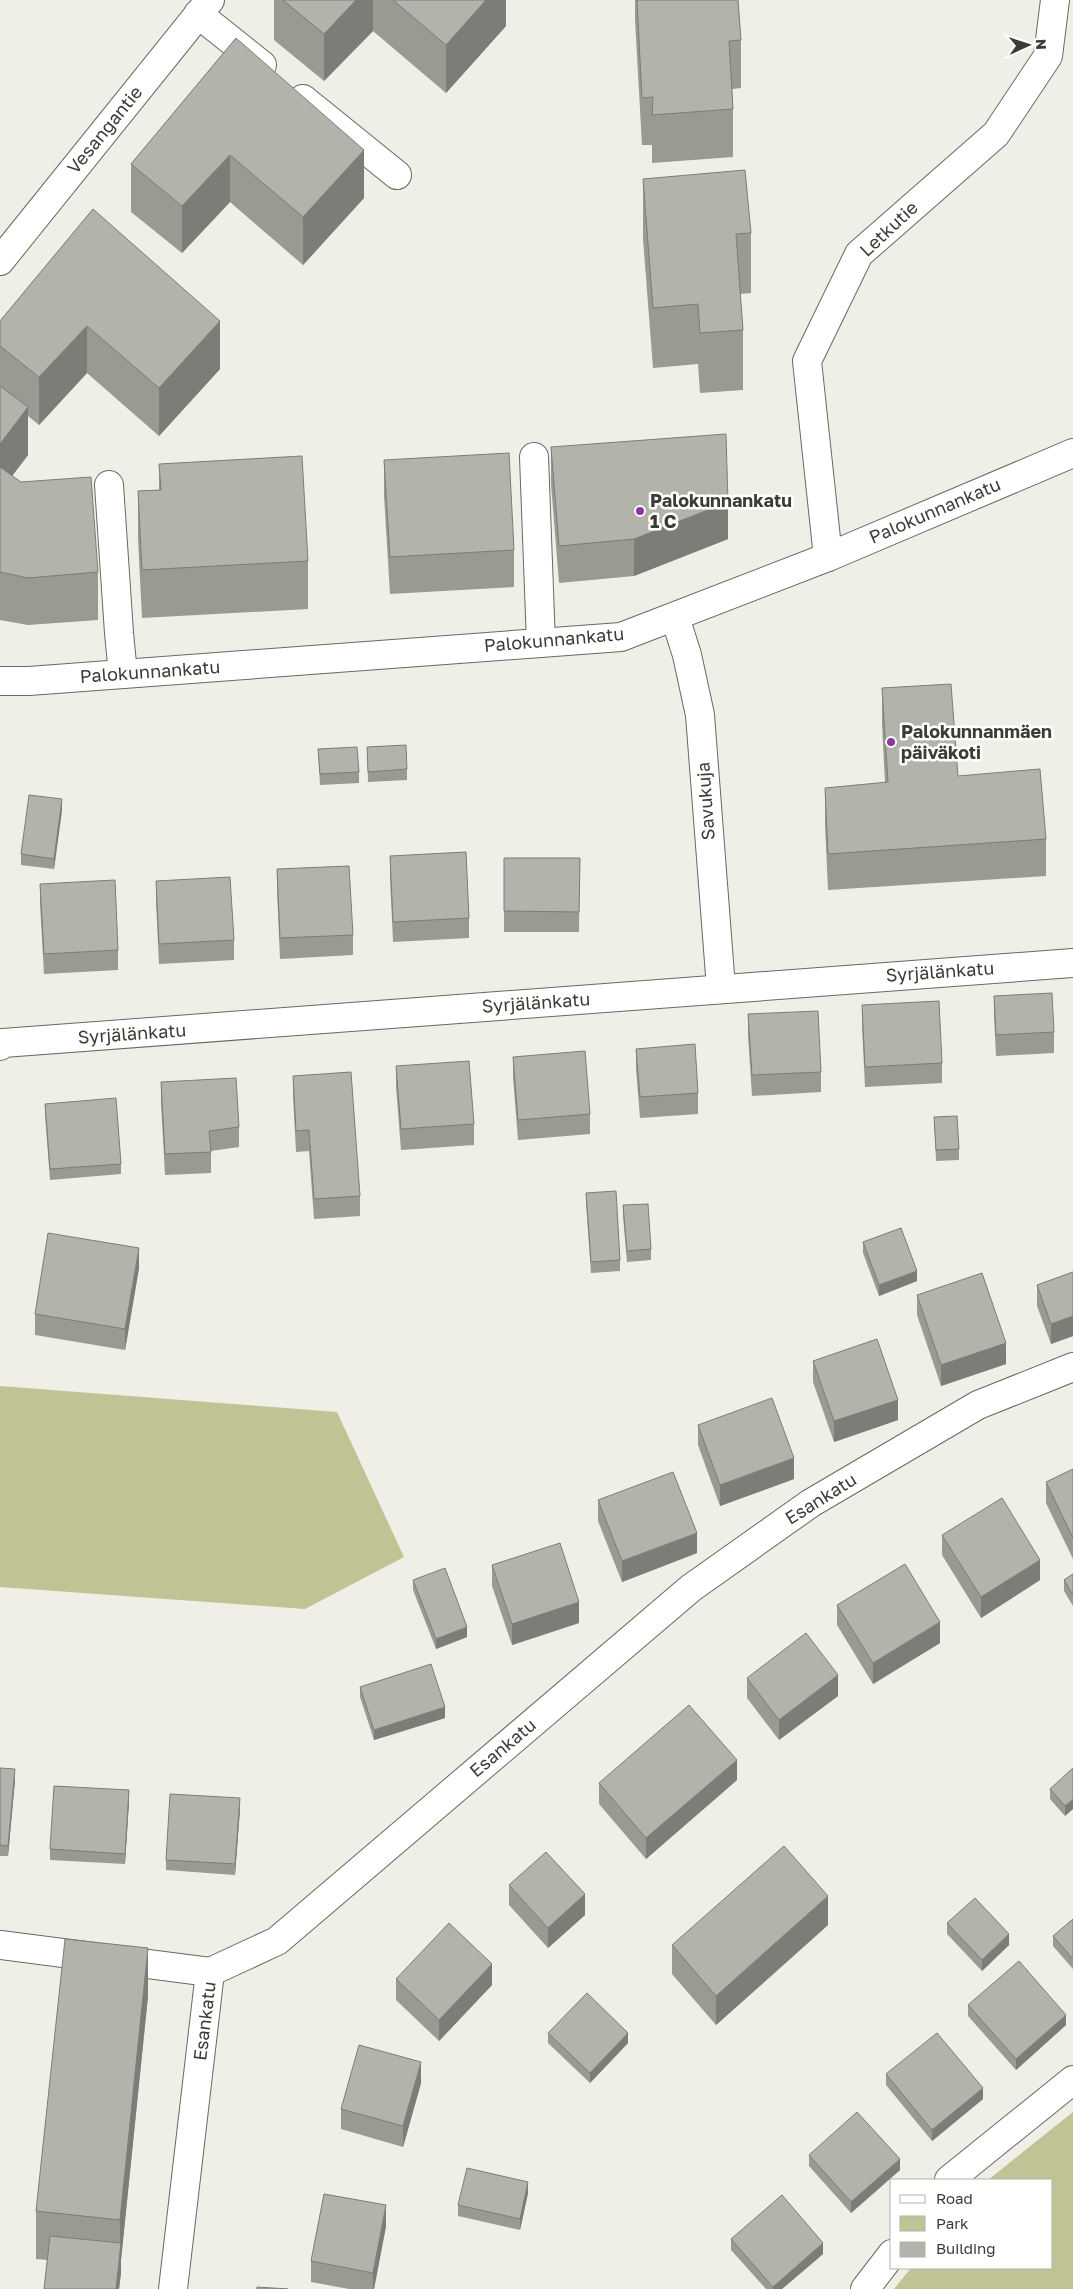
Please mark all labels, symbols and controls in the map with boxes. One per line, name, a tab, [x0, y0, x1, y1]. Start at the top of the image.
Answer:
north arrow	[1003, 20, 1053, 70]
text: N	[1033, 39, 1050, 50]
street label: Vesangantie	[62, 81, 146, 178]
street label: Letkutie	[855, 196, 922, 261]
street label: Palokunnankatu	[866, 472, 1004, 548]
place label: Palokunnankatu 1 C	[650, 489, 792, 532]
marker: Palokunnankatu 1 C	[634, 505, 646, 517]
street label: Palokunnankatu	[483, 622, 625, 656]
street label: Palokunnankatu	[79, 655, 221, 687]
place label: Palokunnanmäen päiväkoti	[901, 720, 1052, 763]
marker: Palokunnanmäen päiväkoti	[885, 736, 897, 748]
street label: Savukuja	[691, 761, 719, 841]
street label: Syrjälänkatu	[885, 956, 995, 986]
street label: Syrjälänkatu	[481, 987, 591, 1017]
street label: Syrjälänkatu	[77, 1018, 187, 1048]
street label: Esankatu	[781, 1468, 860, 1529]
street label: Esankatu	[465, 1713, 540, 1781]
street label: Esankatu	[188, 1980, 220, 2062]
legend	[890, 2179, 1053, 2269]
text: Road	[936, 2189, 973, 2207]
text: Park	[936, 2214, 969, 2232]
text: Building	[936, 2239, 996, 2257]

